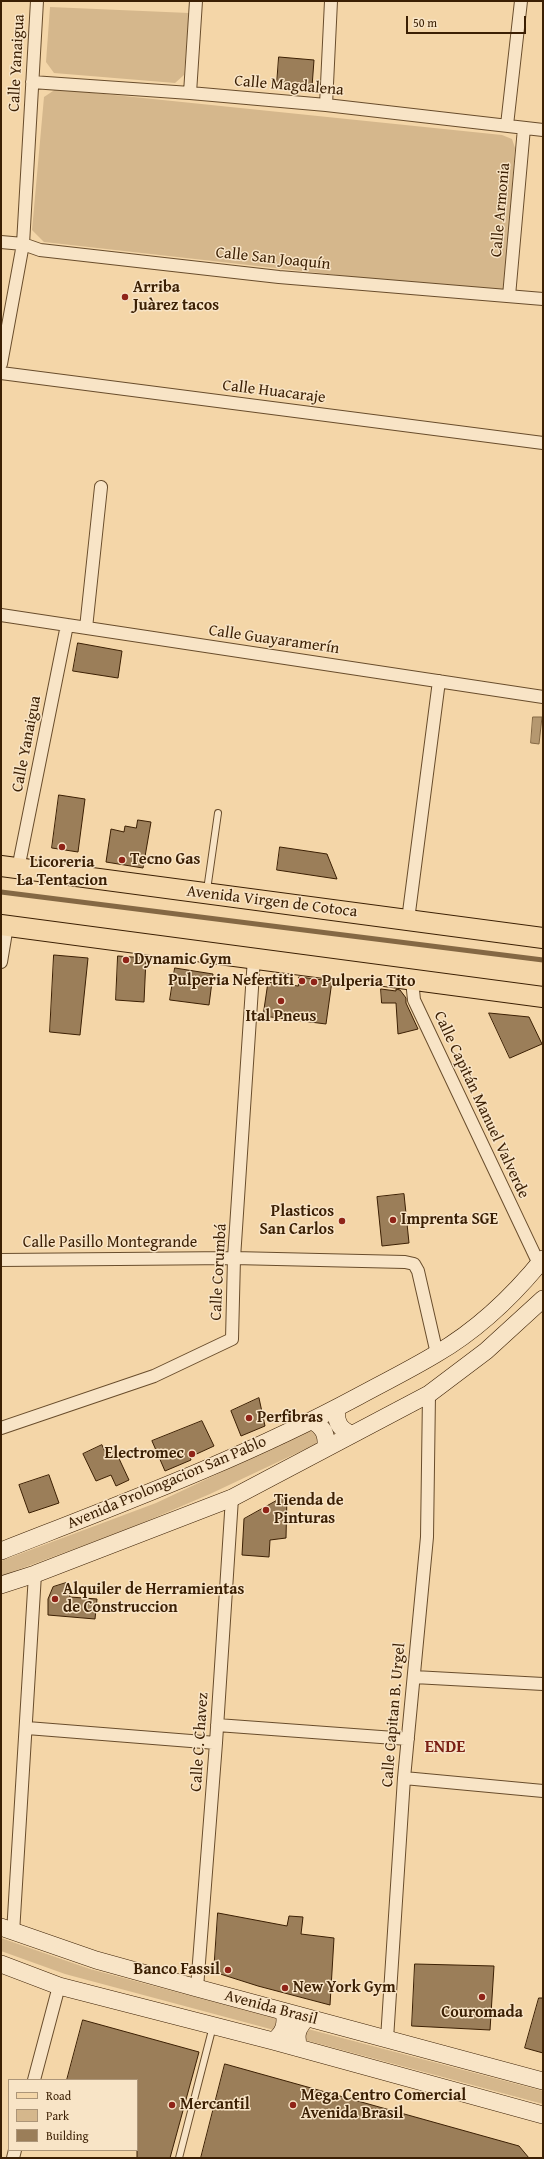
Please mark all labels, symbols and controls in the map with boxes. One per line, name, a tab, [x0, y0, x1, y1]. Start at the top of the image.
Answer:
scale bar	[408, 8, 528, 34]
street label: Calle Yanaigua	[5, 14, 29, 112]
text: 50 m	[413, 14, 437, 31]
street label: Calle Magdalena	[234, 72, 344, 100]
street label: Calle Armonia	[487, 162, 515, 258]
street label: Calle San Joaquín	[215, 243, 331, 275]
place label: Arriba Juàrez tacos	[133, 278, 219, 316]
marker: Arriba Juàrez tacos	[120, 292, 130, 302]
street label: Calle Huacaraje	[221, 376, 327, 408]
street label: Calle Guayaramerín	[207, 621, 341, 659]
street label: Calle Yanaigua	[8, 694, 46, 794]
marker: Licoreria La Tentacion	[57, 842, 67, 852]
place label: Tecno Gas	[130, 850, 200, 870]
place label: Licoreria La Tentacion	[17, 853, 107, 891]
marker: Tecno Gas	[117, 855, 127, 865]
street label: Avenida Virgen de Cotoca	[186, 882, 358, 922]
place label: Dynamic Gym	[134, 950, 231, 970]
marker: Dynamic Gym	[121, 955, 131, 965]
place label: Pulperia Nefertiti	[168, 971, 294, 991]
place label: Pulperia Tito	[322, 972, 415, 992]
marker: Pulperia Nefertiti	[297, 976, 307, 986]
marker: Pulperia Tito	[309, 977, 319, 987]
marker: Ital Pneus	[276, 996, 286, 1006]
place label: Ital Pneus	[246, 1007, 316, 1027]
street label: Calle Capitán Manuel Valverde	[429, 1008, 533, 1202]
place label: Plasticos San Carlos	[259, 1202, 334, 1240]
place label: Imprenta SGE	[401, 1210, 498, 1230]
marker: Imprenta SGE	[388, 1215, 398, 1225]
marker: Plasticos San Carlos	[337, 1216, 347, 1226]
street label: Calle Corumbá	[207, 1223, 231, 1321]
street label: Calle Pasillo Montegrande	[23, 1233, 197, 1253]
place label: Perfibras	[257, 1408, 323, 1428]
marker: Perfibras	[244, 1413, 254, 1423]
street label: Avenida Prolongacion San Pablo	[64, 1432, 270, 1534]
place label: Electromec	[105, 1444, 184, 1464]
marker: Electromec	[187, 1449, 197, 1459]
place label: Tienda de Pinturas	[274, 1491, 344, 1529]
marker: Tienda de Pinturas	[261, 1505, 271, 1515]
place label: Alquiler de Herramientas de Construccion	[63, 1580, 244, 1618]
marker: Alquiler de Herramientas de Construccion	[50, 1594, 60, 1604]
street label: Calle Capitan B. Urgel	[378, 1642, 410, 1788]
street label: Calle C. Chavez	[187, 1692, 213, 1792]
district label: ENDE	[425, 1738, 465, 1758]
place label: Banco Fassil	[134, 1960, 220, 1980]
marker: Banco Fassil	[223, 1965, 233, 1975]
place label: New York Gym	[293, 1978, 396, 1998]
marker: New York Gym	[280, 1983, 290, 1993]
street label: Avenida Brasil	[222, 1986, 320, 2030]
marker: Couromada	[477, 1992, 487, 2002]
place label: Couromada	[441, 2003, 523, 2023]
legend	[8, 2079, 138, 2151]
place label: Mega Centro Comercial Avenida Brasil	[301, 2086, 466, 2124]
text: Road	[46, 2087, 71, 2104]
place label: Mercantil	[180, 2095, 250, 2115]
marker: Mercantil	[167, 2100, 177, 2110]
marker: Mega Centro Comercial Avenida Brasil	[288, 2100, 298, 2110]
text: Park	[46, 2107, 69, 2124]
text: Building	[46, 2127, 89, 2144]

